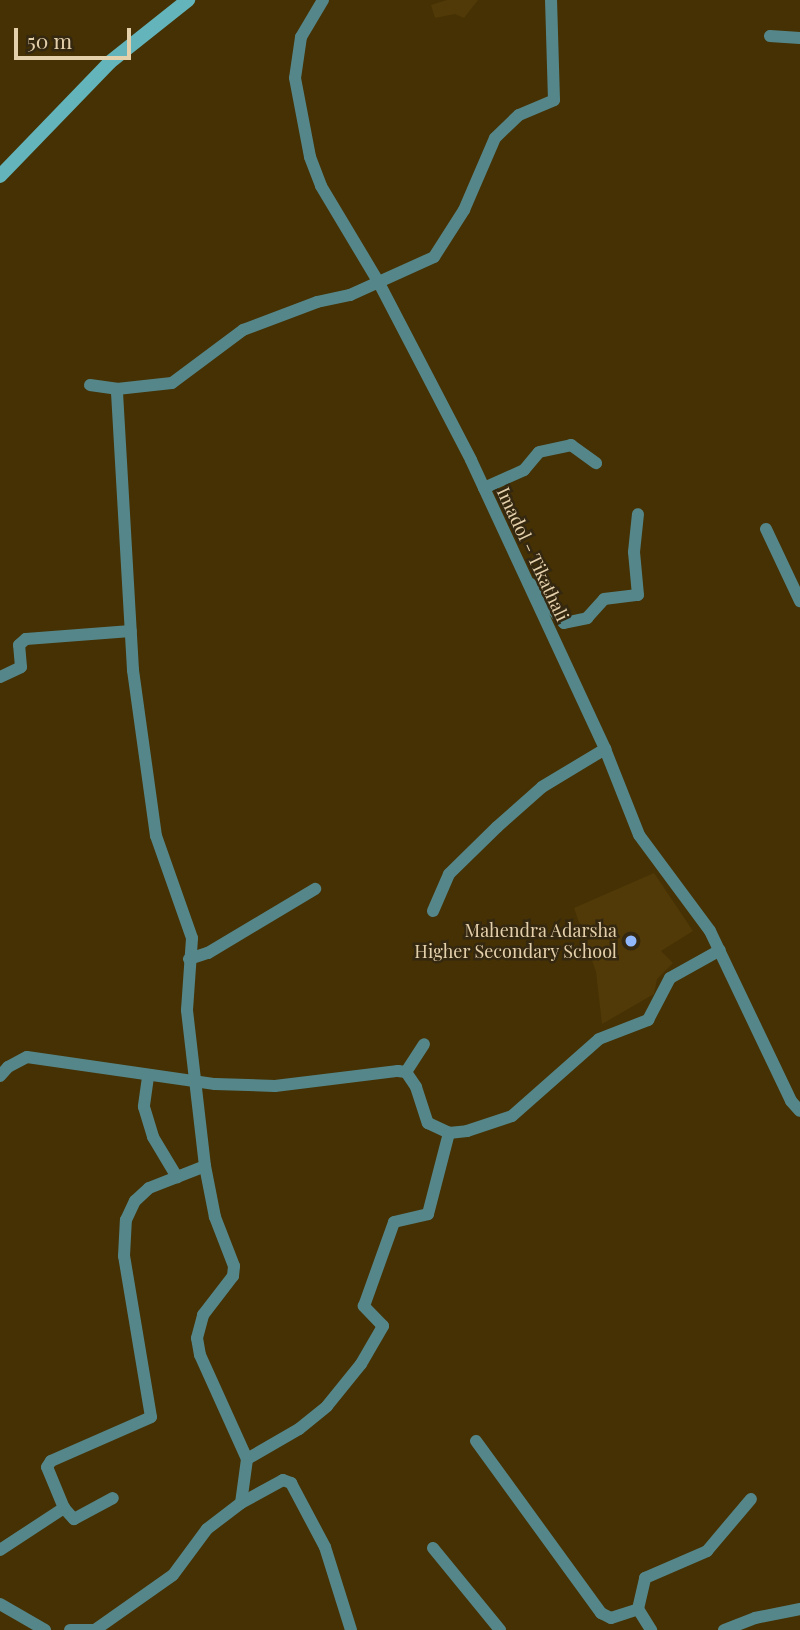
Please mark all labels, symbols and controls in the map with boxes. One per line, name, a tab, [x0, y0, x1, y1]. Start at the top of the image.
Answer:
scale bar	[18, 14, 135, 58]
text: 50 m	[27, 26, 72, 54]
street label: Imadol - Tikathali	[492, 483, 574, 625]
place label: Mahendra Adarsha Higher Secondary School	[413, 920, 617, 962]
marker: Mahendra Adarsha Higher Secondary School	[623, 933, 639, 949]

